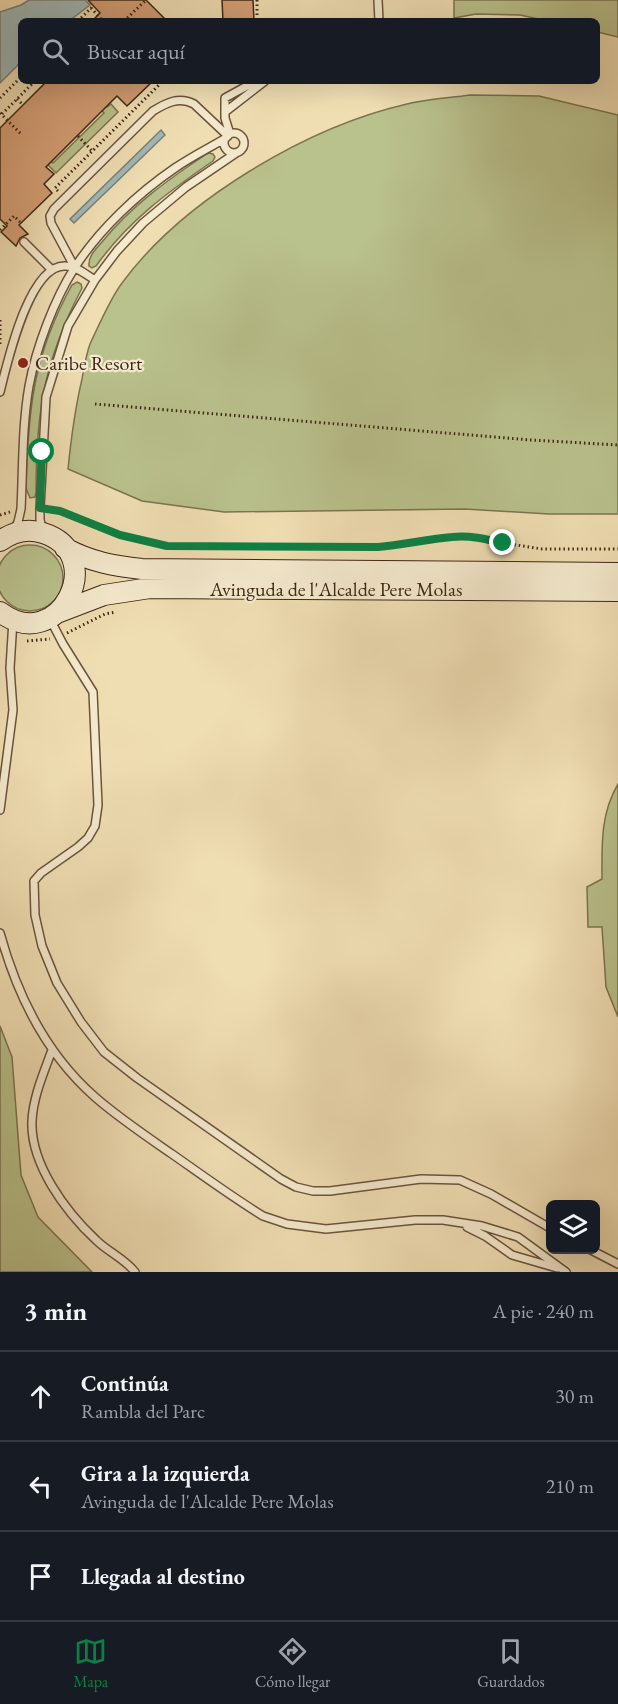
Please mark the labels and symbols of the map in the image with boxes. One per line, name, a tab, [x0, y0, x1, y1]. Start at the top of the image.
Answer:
place label: Caribe Resort	[35, 350, 143, 376]
marker: Caribe Resort	[16, 356, 30, 370]
route start	[28, 438, 54, 464]
route end	[489, 529, 515, 555]
street label: Avinguda de l'Alcalde Pere Molas	[209, 576, 462, 602]

